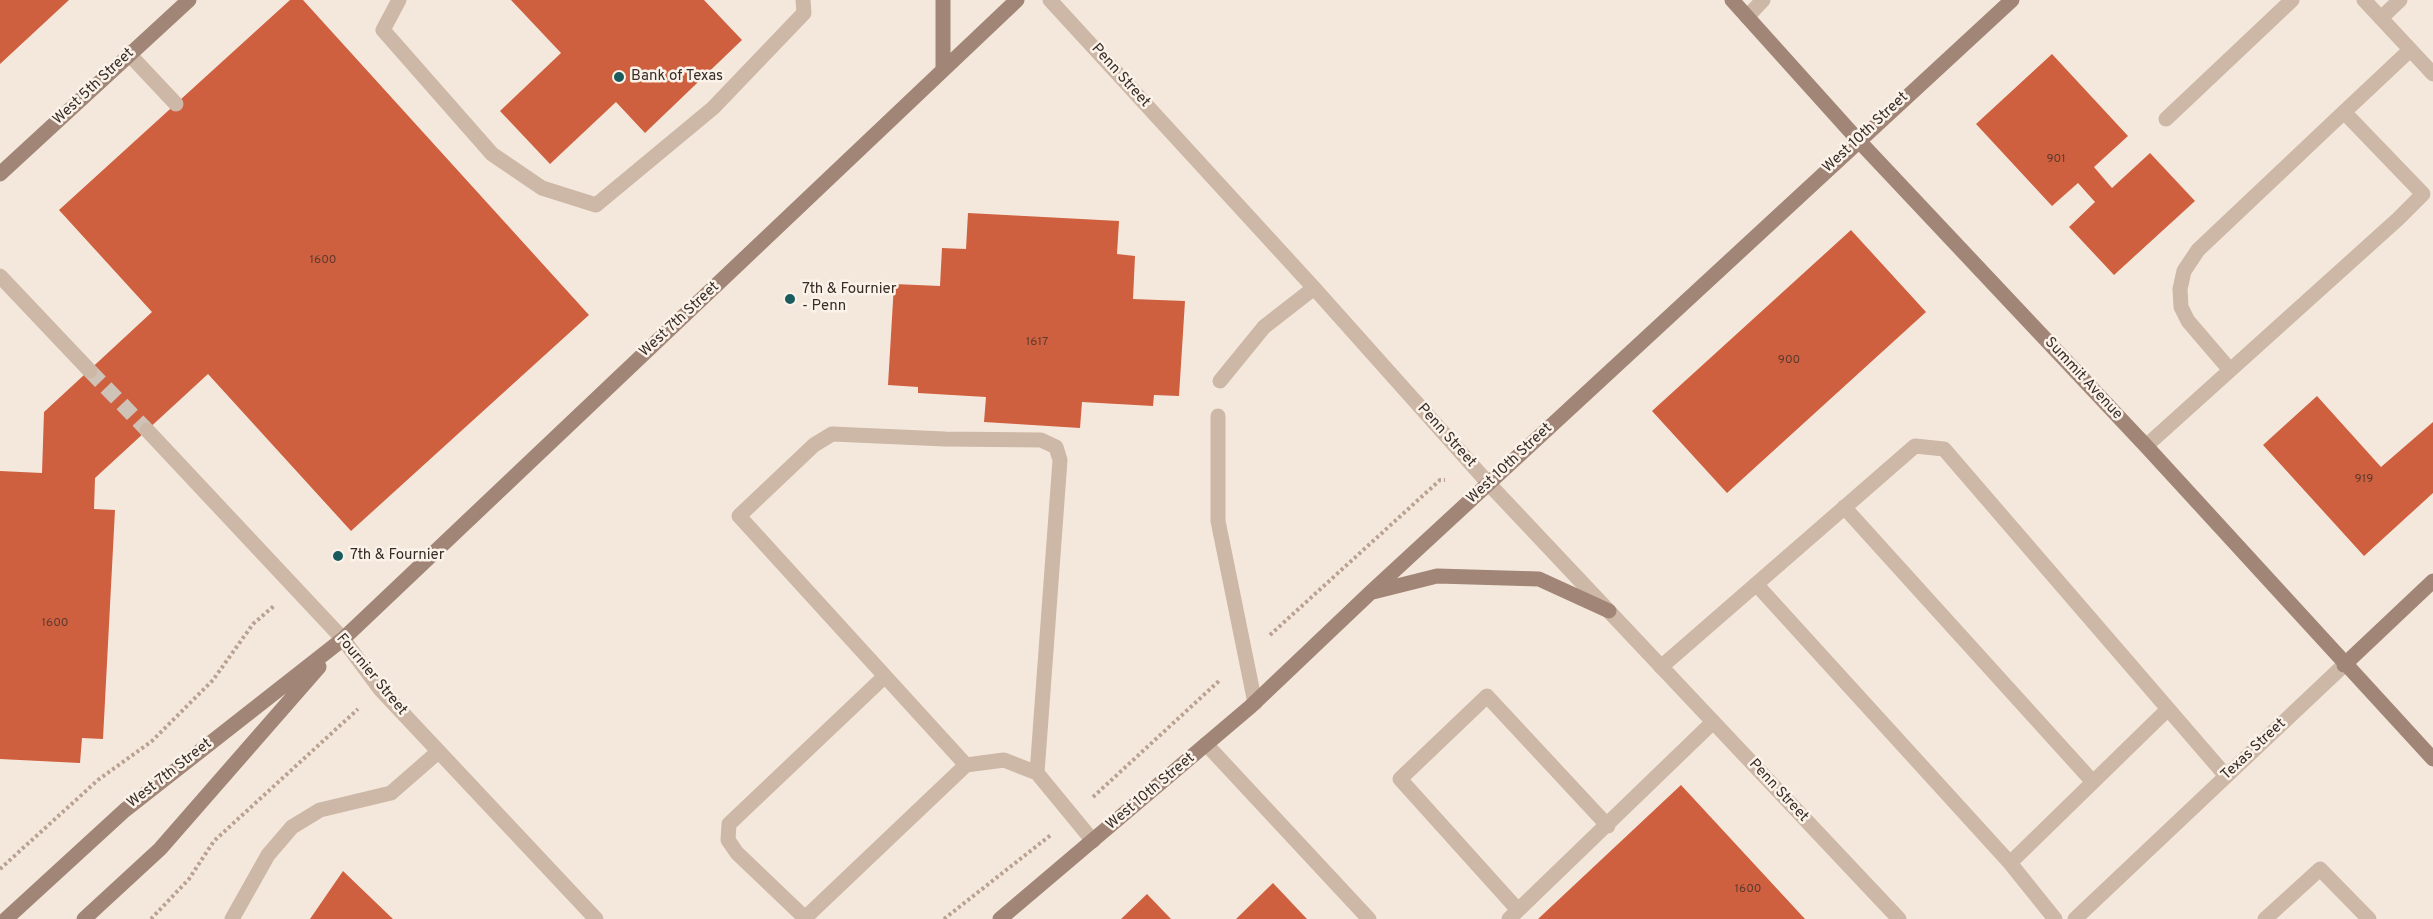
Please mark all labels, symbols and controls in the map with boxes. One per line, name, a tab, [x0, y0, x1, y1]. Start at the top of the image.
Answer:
street label: Penn Street	[1087, 40, 1153, 112]
street label: West 5th Street	[50, 45, 138, 129]
place label: Bank of Texas	[631, 68, 723, 86]
marker: Bank of Texas	[612, 70, 626, 84]
street label: West 10th Street	[1820, 89, 1912, 177]
house number: 901	[2046, 153, 2066, 167]
house number: 1600	[310, 254, 336, 268]
street label: West 7th Street	[636, 279, 724, 361]
place label: 7th & Fournier - Penn	[802, 281, 897, 316]
marker: 7th & Fournier - Penn	[783, 292, 797, 306]
street label: Summit Avenue	[2040, 334, 2126, 424]
house number: 1617	[1026, 336, 1048, 350]
house number: 900	[1778, 354, 1800, 368]
street label: Penn Street	[1413, 400, 1479, 472]
street label: West 10th Street	[1464, 420, 1556, 508]
house number: 919	[2355, 473, 2373, 487]
place label: 7th & Fournier	[350, 547, 445, 565]
marker: 7th & Fournier	[331, 549, 345, 563]
house number: 1600	[42, 617, 68, 631]
street label: Fournier Street	[332, 631, 410, 719]
street label: Texas Street	[2218, 715, 2290, 785]
street label: West 7th Street	[124, 735, 216, 813]
street label: West 10th Street	[1103, 750, 1199, 834]
street label: Penn Street	[1744, 756, 1812, 826]
house number: 1600	[1735, 883, 1761, 897]

